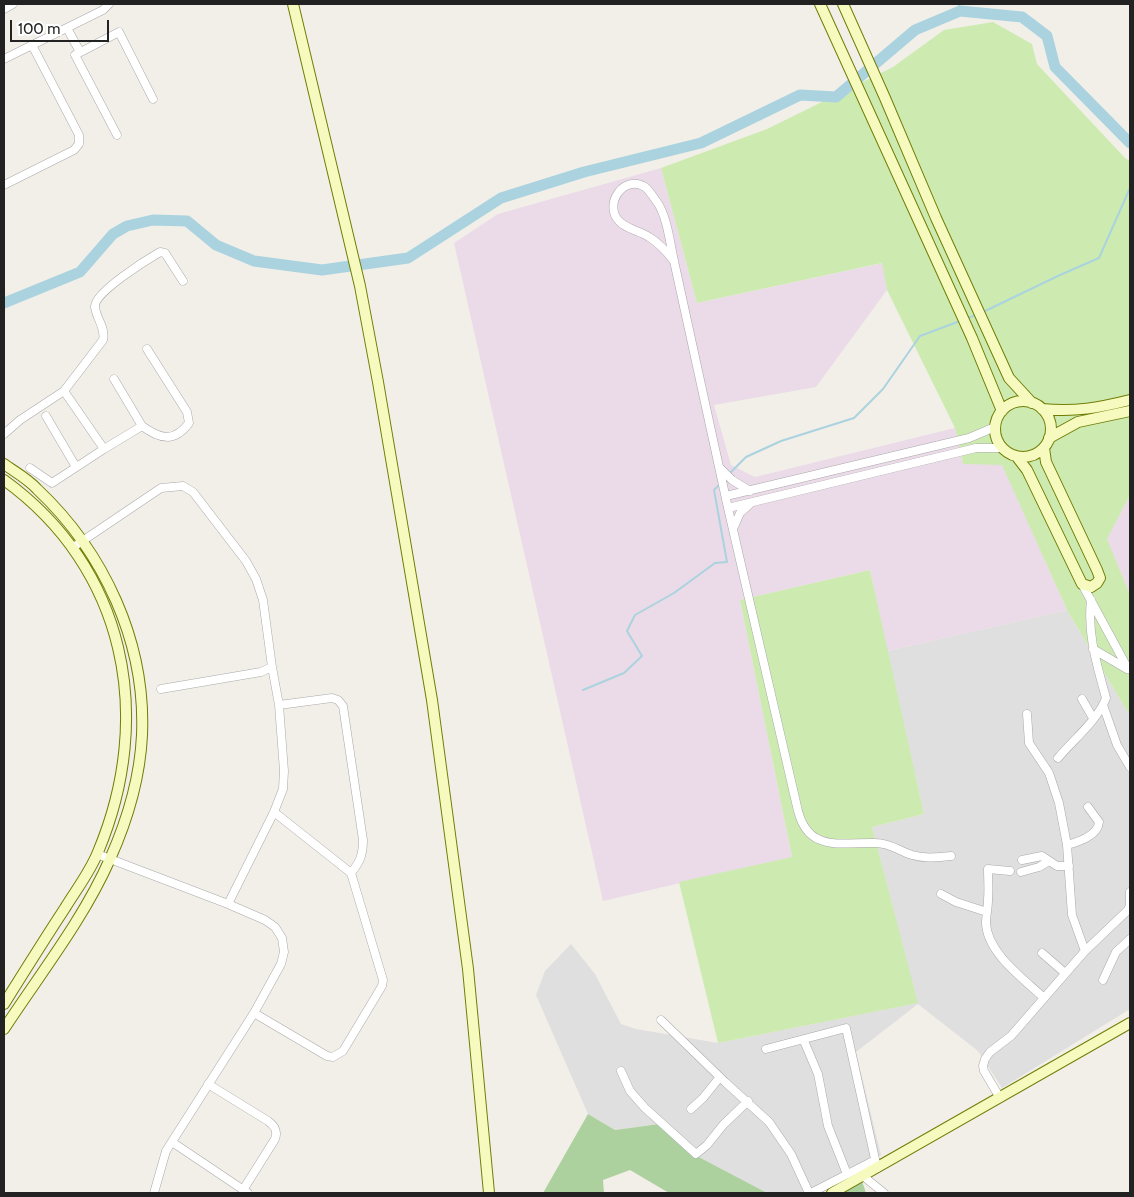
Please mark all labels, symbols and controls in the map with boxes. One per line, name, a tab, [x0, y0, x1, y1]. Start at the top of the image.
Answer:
scale bar	[12, 10, 111, 42]
text: 100 m	[18, 20, 60, 38]

